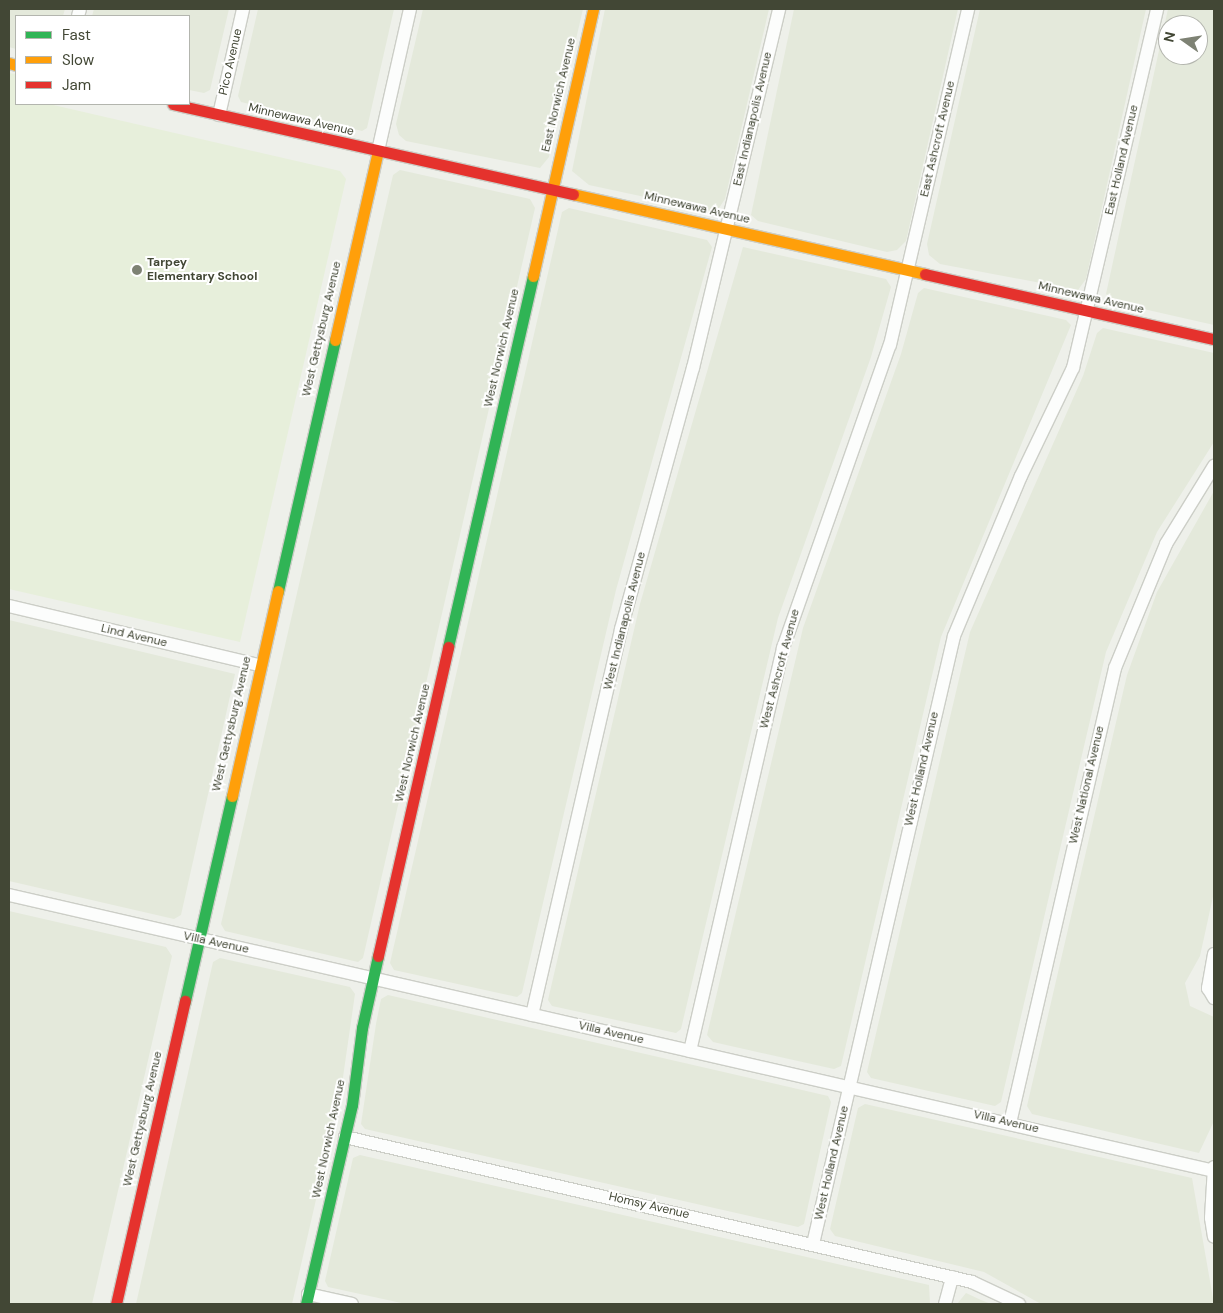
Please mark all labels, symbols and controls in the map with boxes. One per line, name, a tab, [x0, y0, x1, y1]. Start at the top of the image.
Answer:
legend	[15, 15, 190, 105]
north arrow	[1158, 15, 1208, 65]
text: Fast	[62, 25, 91, 45]
street label: Pico Avenue	[216, 27, 246, 97]
text: N	[1159, 30, 1179, 44]
street label: East Norwich Avenue	[539, 37, 579, 153]
text: Slow	[62, 50, 94, 70]
street label: East Indianapolis Avenue	[731, 51, 775, 187]
text: Jam	[62, 75, 91, 95]
street label: East Ashcroft Avenue	[918, 80, 958, 198]
street label: Minnewawa Avenue	[247, 101, 355, 139]
street label: East Holland Avenue	[1102, 104, 1142, 216]
street label: Minnewawa Avenue	[643, 189, 751, 227]
place label: Tarpey Elementary School	[147, 256, 257, 284]
street label: West Gettysburg Avenue	[299, 260, 345, 398]
marker: Tarpey Elementary School	[131, 264, 143, 276]
street label: Minnewawa Avenue	[1037, 279, 1145, 317]
street label: West Norwich Avenue	[481, 287, 523, 409]
street label: West Indianapolis Avenue	[601, 551, 649, 691]
street label: West Ashcroft Avenue	[757, 608, 803, 730]
street label: Lind Avenue	[99, 621, 169, 651]
street label: West Gettysburg Avenue	[209, 655, 255, 793]
street label: West Norwich Avenue	[392, 682, 434, 804]
street label: West Holland Avenue	[902, 710, 942, 828]
street label: West National Avenue	[1066, 724, 1108, 846]
street label: Villa Avenue	[182, 929, 250, 957]
street label: Villa Avenue	[577, 1018, 645, 1048]
street label: West Gettysburg Avenue	[120, 1050, 166, 1188]
street label: West Norwich Avenue	[309, 1078, 349, 1200]
street label: West Holland Avenue	[812, 1104, 852, 1222]
street label: Villa Avenue	[972, 1107, 1040, 1137]
street label: Homsy Avenue	[607, 1190, 691, 1222]

